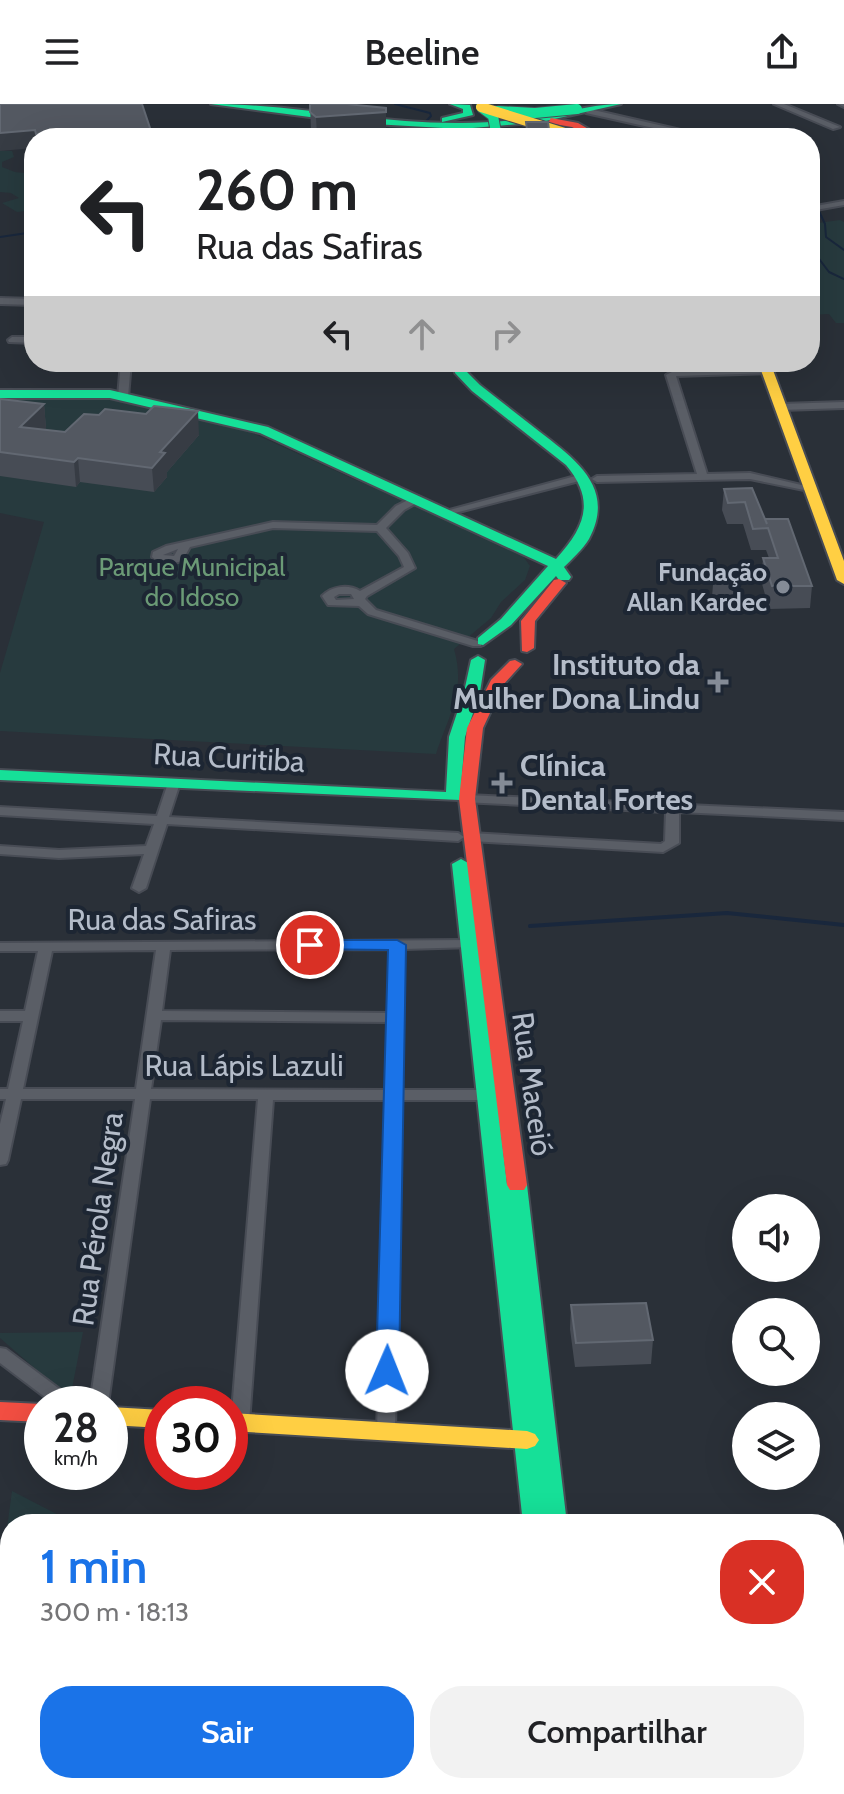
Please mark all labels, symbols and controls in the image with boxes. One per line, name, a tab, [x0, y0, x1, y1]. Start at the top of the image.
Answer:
icon: menu	[40, 30, 84, 74]
text: Beeline	[364, 30, 480, 74]
icon: share	[760, 30, 804, 74]
text: 260 m	[196, 156, 358, 224]
icon: left	[64, 160, 168, 264]
text: Rua das Safiras	[196, 224, 423, 268]
icon: left	[316, 312, 360, 356]
icon: ahead	[400, 312, 444, 356]
icon: right	[484, 312, 528, 356]
park label: Parque Municipal do Idoso	[98, 551, 286, 613]
place label: Fundação Allan Kardec	[627, 556, 767, 618]
marker: Fundação Allan Kardec	[774, 578, 792, 596]
place label: Instituto da Mulher Dona Lindu	[453, 646, 700, 717]
marker: Instituto da Mulher Dona Lindu	[707, 671, 729, 693]
street label: Rua Curitiba	[152, 735, 306, 780]
place label: Clínica Dental Fortes	[520, 747, 693, 818]
marker: Clínica Dental Fortes	[491, 772, 513, 794]
street label: Rua das Safiras	[68, 901, 256, 938]
pin	[276, 911, 344, 979]
icon: arrive	[288, 923, 332, 967]
street label: Rua Maceió	[504, 1010, 561, 1158]
street label: Rua Lápis Lazuli	[145, 1047, 344, 1084]
street label: Rua Pérola Negra	[64, 1109, 131, 1328]
map controls	[732, 1194, 820, 1490]
button: sound	[732, 1194, 820, 1282]
button: search	[732, 1298, 820, 1386]
position arrow	[345, 1329, 429, 1413]
speed limit sign: 30	[144, 1386, 248, 1490]
button: layers	[732, 1402, 820, 1490]
text: 28	[53, 1403, 99, 1452]
text: km/h	[54, 1446, 98, 1470]
text: 1 min	[40, 1537, 147, 1595]
button: close	[720, 1540, 804, 1624]
text: 300 m · 18:13	[40, 1596, 189, 1628]
button: Sair	[40, 1686, 414, 1778]
button: Compartilhar	[430, 1686, 804, 1778]

